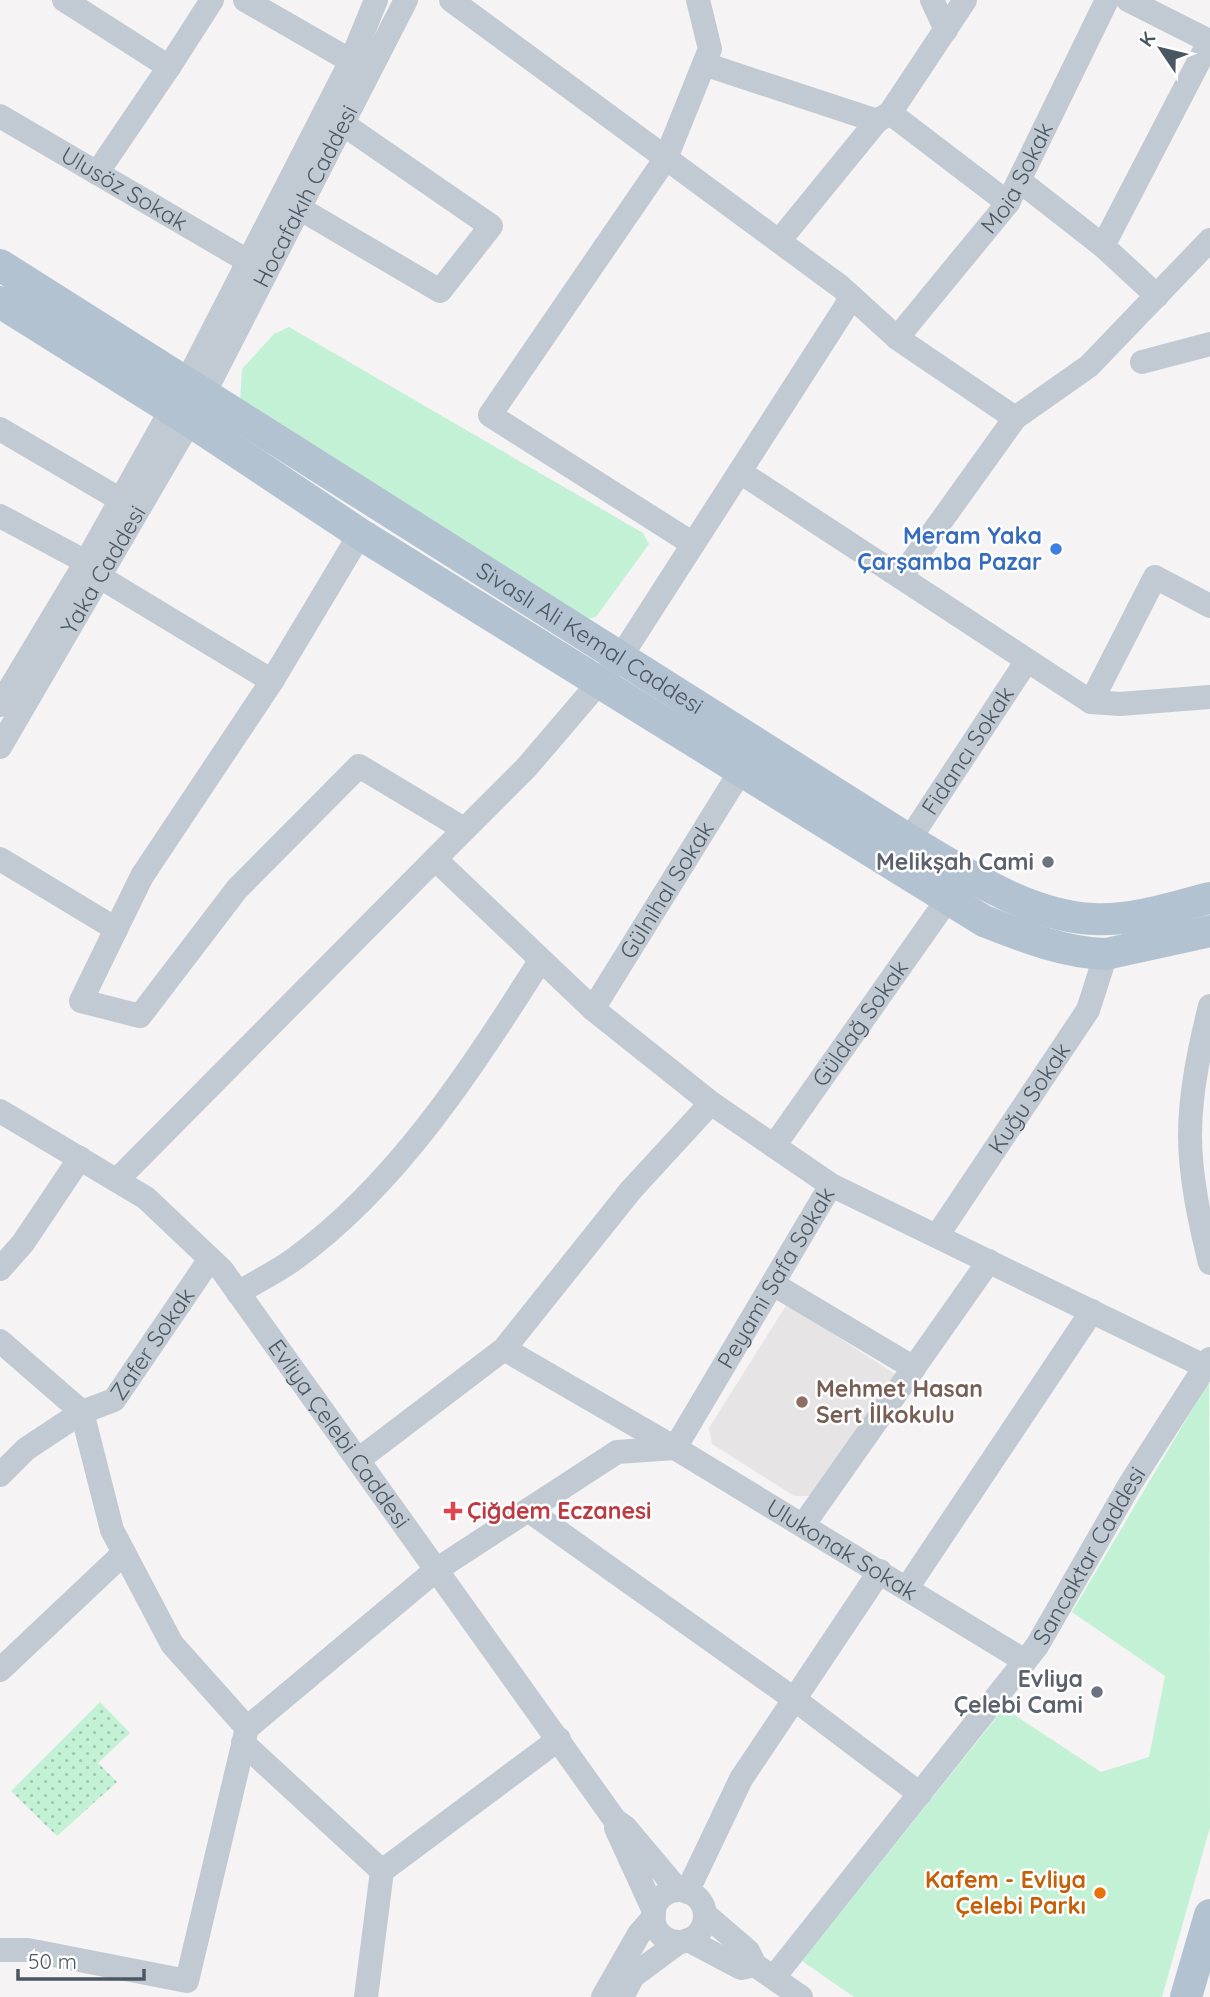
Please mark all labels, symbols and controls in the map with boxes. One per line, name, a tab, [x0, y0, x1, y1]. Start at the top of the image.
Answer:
north arrow	[1126, 14, 1196, 84]
text: K	[1134, 27, 1160, 51]
street label: Hocafakıh Caddesi	[246, 100, 364, 292]
street label: Moia Sokak	[974, 117, 1059, 239]
street label: Ulusöz Sokak	[56, 140, 193, 237]
street label: Yaka Caddesi	[54, 500, 152, 639]
place label: Meram Yaka Çarşamba Pazar	[857, 521, 1042, 576]
marker: Meram Yaka Çarşamba Pazar	[1048, 541, 1064, 557]
street label: Sivaslı Ali Kemal Caddesi	[471, 555, 709, 720]
street label: Fidancı Sokak	[915, 681, 1020, 820]
street label: Gülnihal Sokak	[613, 816, 720, 964]
place label: Melikşah Cami	[876, 847, 1034, 876]
marker: Melikşah Cami	[1040, 854, 1056, 870]
street label: Güldağ Sokak	[805, 954, 914, 1092]
street label: Kuğu Sokak	[981, 1037, 1076, 1159]
street label: Peyami Safa Sokak	[710, 1181, 841, 1374]
street label: Zafer Sokak	[103, 1282, 200, 1405]
street label: Evliya Çelebi Caddesi	[262, 1333, 417, 1534]
place label: Mehmet Hasan Sert İlkokulu	[816, 1374, 983, 1429]
marker: Mehmet Hasan Sert İlkokulu	[794, 1394, 810, 1410]
street label: Sancaktar Caddesi	[1026, 1461, 1151, 1650]
street label: Ulukonak Sokak	[761, 1492, 923, 1606]
place label: Çiğdem Eczanesi	[467, 1496, 652, 1525]
marker: Çiğdem Eczanesi	[445, 1503, 461, 1519]
place label: Evliya Çelebi Cami	[954, 1664, 1083, 1719]
marker: Evliya Çelebi Cami	[1089, 1684, 1105, 1700]
place label: Kafem - Evliya Çelebi Parkı	[925, 1865, 1086, 1920]
marker: Kafem - Evliya Çelebi Parkı	[1092, 1885, 1108, 1901]
scale bar	[18, 1938, 144, 1982]
text: 50 m	[28, 1948, 77, 1974]

